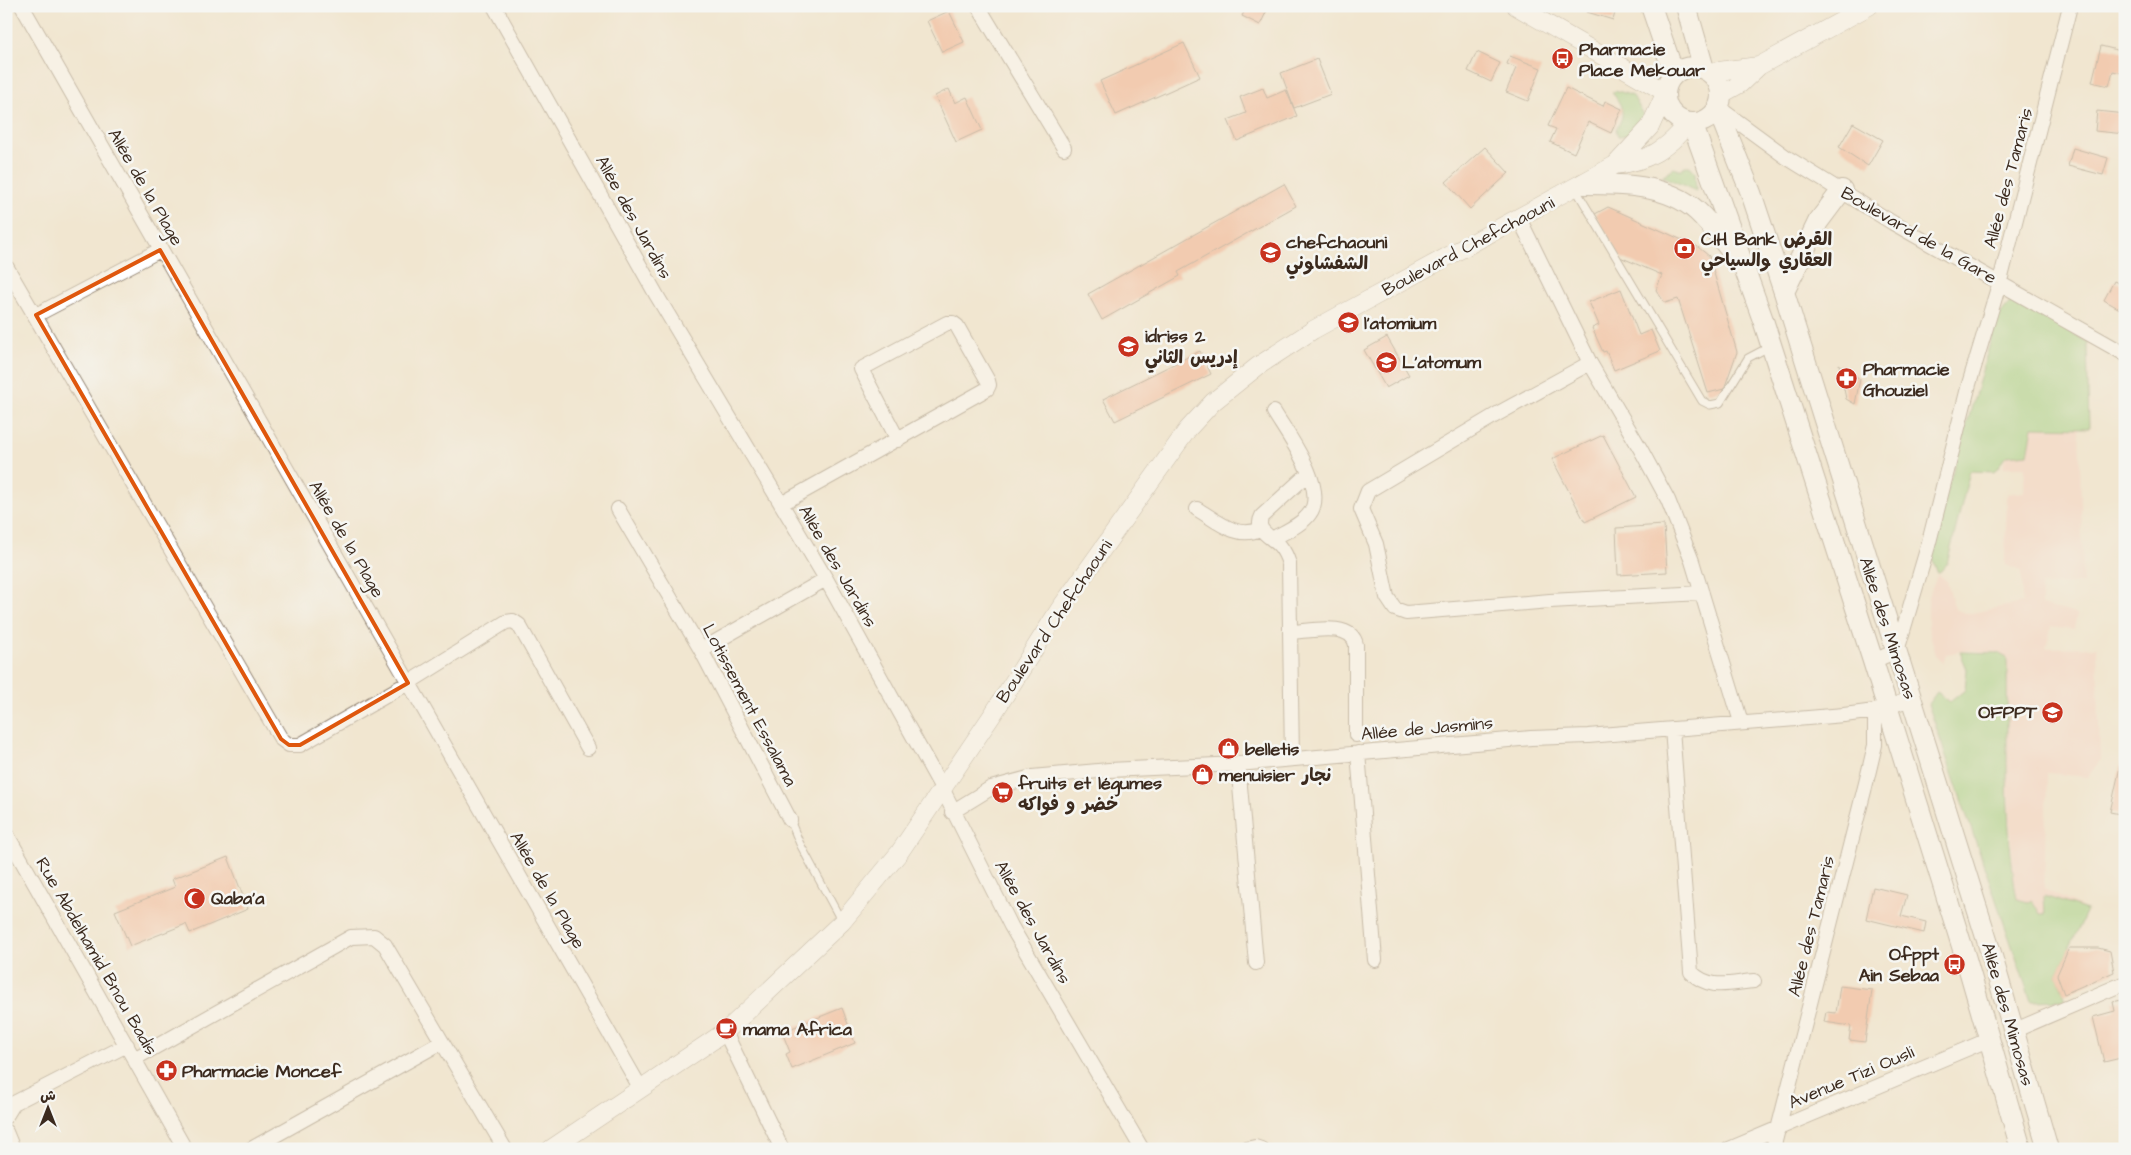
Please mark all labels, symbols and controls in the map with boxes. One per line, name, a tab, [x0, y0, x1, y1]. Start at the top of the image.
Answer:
place label: Pharmacie Place Mekouar	[1579, 37, 1705, 83]
bus stop icon: Pharmacie Place Mekouar	[1551, 47, 1575, 71]
street label: Allée des Tamaris	[1978, 105, 2039, 251]
street label: Allée de la Plage	[101, 124, 189, 251]
street label: Allée des Jardins	[589, 151, 678, 284]
street label: Boulevard de la Gare	[1836, 181, 2001, 290]
street label: Boulevard Chefchaouni	[1378, 190, 1559, 303]
place label: CIH Bank القرض العقاري والسياحي	[1701, 227, 1832, 276]
place label: chefchaouni الشفشاوني	[1286, 230, 1387, 279]
bank icon: CIH Bank القرض العقاري والسياحي	[1673, 237, 1697, 261]
school or university icon: chefchaouni الشفشاوني	[1258, 240, 1282, 264]
school or university icon: l'atomium	[1336, 311, 1360, 335]
place label: l'atomium	[1364, 311, 1437, 336]
place label: idriss 2 إدريس الثاني	[1145, 324, 1238, 373]
school or university icon: idriss 2 إدريس الثاني	[1117, 334, 1141, 358]
school or university icon: L'atomum	[1374, 350, 1398, 374]
place label: L'atomum	[1402, 350, 1482, 375]
place label: Pharmacie Ghouziel	[1863, 357, 1950, 403]
pharmacy icon: Pharmacie Ghouziel	[1835, 367, 1859, 391]
street label: Allée de la Plage	[302, 476, 390, 603]
street label: Allée des Jardins	[792, 500, 883, 632]
street label: Boulevard Chefchaouni	[990, 534, 1119, 708]
street label: Allée des Mimosas	[1853, 554, 1922, 702]
street label: Lotissement Essalama	[696, 620, 803, 791]
place label: OFPPT	[1978, 700, 2038, 725]
school or university icon: OFPPT	[2041, 700, 2065, 724]
street label: Allée de Jasmins	[1360, 710, 1494, 747]
shop icon: belletis	[1217, 737, 1241, 761]
place label: belletis	[1245, 737, 1299, 762]
shop icon: menuisier نجار	[1191, 763, 1215, 787]
place label: menuisier نجار	[1219, 763, 1331, 788]
place label: fruits et légumes خضر و فواكه	[1017, 771, 1162, 817]
supermarket icon: fruits et légumes خضر و فواكه	[990, 781, 1014, 805]
street label: Allée de la Plage	[503, 827, 591, 954]
street label: Rue Abdelhamid Bnou Badis	[30, 853, 164, 1060]
street label: Allée des Tamaris	[1782, 853, 1841, 999]
street label: Allée des Jardins	[988, 856, 1077, 989]
mosque icon: Qaba'a	[183, 886, 207, 910]
place label: Qaba'a	[211, 886, 265, 911]
street label: Allée des Mimosas	[1975, 940, 2040, 1089]
place label: Ofppt Ain Sebaa	[1859, 942, 1940, 988]
bus stop icon: Ofppt Ain Sebaa	[1943, 952, 1967, 976]
cafe icon: mama Africa	[715, 1017, 739, 1041]
place label: mama Africa	[743, 1017, 853, 1042]
street label: Avenue Tizi Ousli	[1785, 1040, 1918, 1115]
pharmacy icon: Pharmacie Moncef	[154, 1059, 178, 1083]
place label: Pharmacie Moncef	[182, 1059, 343, 1084]
north arrow	[22, 1082, 72, 1132]
text: ش	[40, 1086, 56, 1106]

